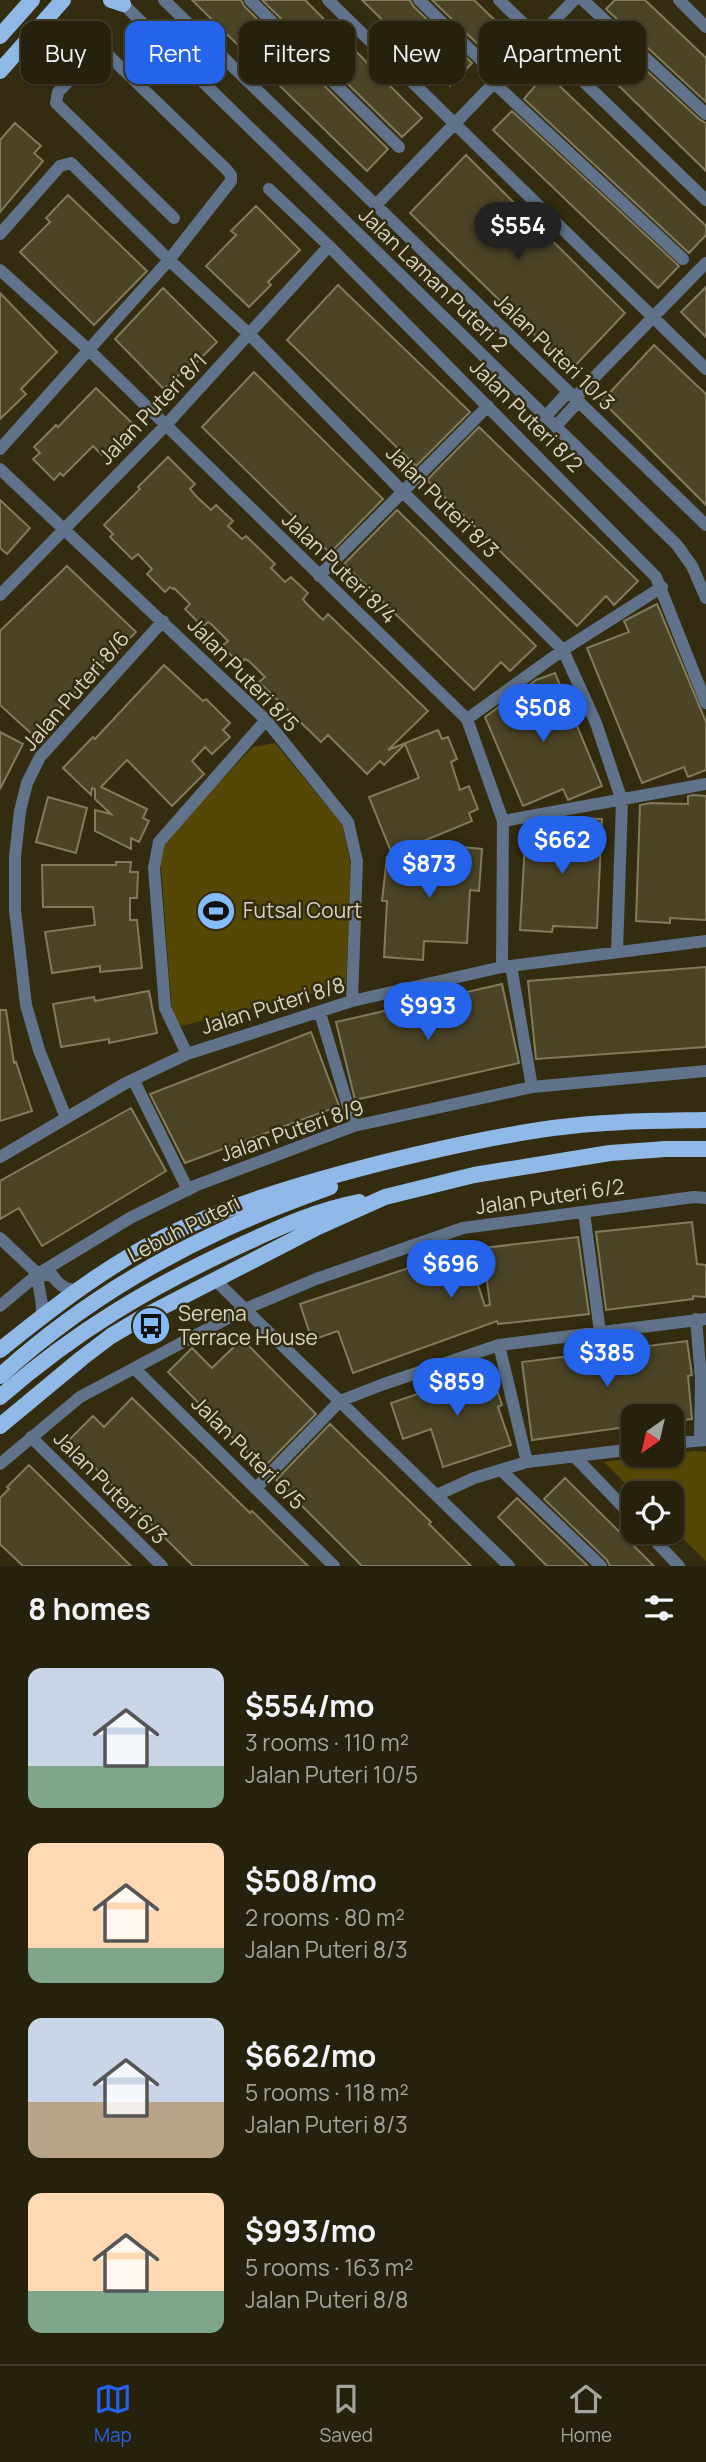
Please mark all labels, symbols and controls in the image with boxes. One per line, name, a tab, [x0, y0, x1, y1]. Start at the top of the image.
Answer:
chip: Buy	[21, 21, 111, 84]
chip: Rent	[125, 21, 225, 84]
chip: Filters	[239, 21, 355, 84]
chip: New	[369, 21, 465, 84]
chip: Apartment	[479, 21, 646, 84]
street label: Jalan Laman Puteri 2	[353, 201, 514, 358]
pin: $554	[477, 202, 559, 262]
text: $554	[490, 209, 546, 241]
street label: Jalan Puteri 10/3	[488, 287, 621, 416]
street label: Jalan Puteri 8/1	[92, 346, 213, 470]
street label: Jalan Puteri 8/2	[464, 353, 589, 478]
street label: Jalan Puteri 8/3	[380, 439, 505, 564]
street label: Jalan Puteri 8/4	[276, 505, 403, 629]
street label: Jalan Puteri 8/5	[182, 611, 306, 738]
street label: Jalan Puteri 8/6	[15, 625, 135, 756]
pin: $508	[502, 684, 584, 744]
text: $508	[514, 691, 572, 723]
pin: $662	[521, 816, 603, 876]
text: $662	[534, 823, 590, 855]
pin: $873	[388, 841, 470, 900]
text: $873	[402, 847, 456, 879]
sports icon: Futsal Court	[195, 890, 237, 932]
place label: Futsal Court	[243, 896, 362, 924]
street label: Jalan Puteri 8/8	[197, 970, 348, 1040]
pin: $993	[387, 982, 469, 1042]
text: $993	[400, 989, 456, 1021]
street label: Jalan Puteri 8/9	[216, 1092, 367, 1168]
street label: Jalan Puteri 6/2	[474, 1172, 626, 1220]
street label: Lebuh Puteri	[123, 1188, 244, 1268]
pin: $696	[410, 1240, 492, 1300]
text: $696	[423, 1247, 479, 1279]
place label: Serena Terrace House	[178, 1299, 318, 1351]
bus stop icon: Serena Terrace House	[130, 1305, 172, 1347]
pin: $385	[566, 1330, 648, 1389]
text: $385	[579, 1336, 635, 1368]
pin: $859	[416, 1358, 498, 1418]
text: $859	[429, 1365, 485, 1397]
street label: Jalan Puteri 6/5	[186, 1389, 312, 1515]
north arrow	[621, 1404, 684, 1466]
map controls	[621, 1404, 684, 1544]
street label: Jalan Puteri 6/3	[48, 1425, 173, 1550]
button: locate	[621, 1481, 684, 1544]
text: 8 homes	[28, 1588, 151, 1629]
icon: filters	[640, 1589, 678, 1627]
text: $554/mo	[245, 1685, 375, 1726]
icon: home	[84, 1696, 168, 1780]
text: 3 rooms · 110 m²	[245, 1726, 409, 1758]
text: Jalan Puteri 10/5	[245, 1758, 418, 1790]
text: $508/mo	[245, 1860, 377, 1901]
icon: home	[84, 1871, 168, 1955]
text: 2 rooms · 80 m²	[245, 1901, 405, 1933]
text: Jalan Puteri 8/3	[245, 1933, 408, 1965]
text: $662/mo	[245, 2035, 376, 2076]
icon: home	[84, 2046, 168, 2130]
text: 5 rooms · 118 m²	[245, 2076, 409, 2108]
text: Jalan Puteri 8/3	[245, 2108, 408, 2140]
text: $993/mo	[245, 2210, 376, 2251]
icon: home	[84, 2221, 168, 2305]
text: 5 rooms · 163 m²	[245, 2251, 413, 2283]
text: Jalan Puteri 8/8	[245, 2283, 408, 2315]
tab: Map	[94, 2380, 132, 2448]
tab: Saved	[320, 2380, 373, 2448]
tab: Home	[561, 2380, 612, 2448]

